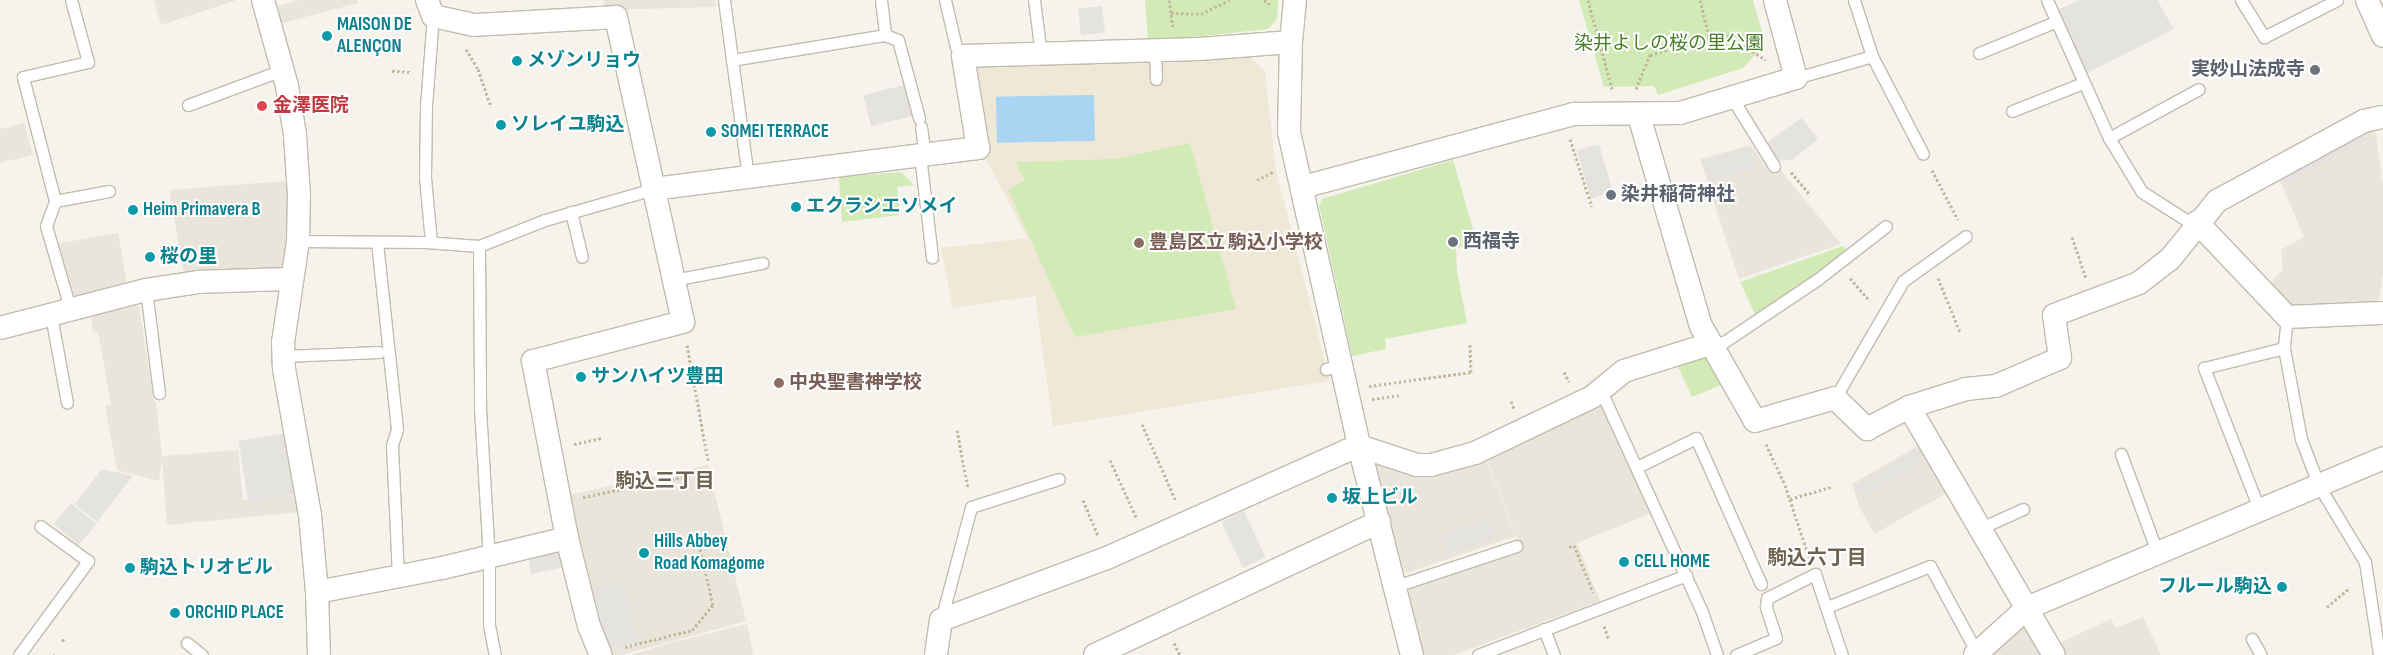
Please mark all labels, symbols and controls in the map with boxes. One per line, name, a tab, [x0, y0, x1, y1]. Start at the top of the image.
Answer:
place label: MAISON DE ALENÇON	[337, 14, 412, 58]
marker: MAISON DE ALENÇON	[321, 30, 333, 42]
park label: 染井よしの桜の里公園	[1574, 33, 1764, 55]
place label: メゾンリョウ	[527, 50, 641, 72]
marker: メゾンリョウ	[511, 55, 523, 67]
place label: 実妙山法成寺	[2191, 59, 2305, 81]
marker: 実妙山法成寺	[2309, 64, 2321, 76]
place label: 金澤医院	[273, 95, 349, 117]
marker: 金澤医院	[255, 99, 269, 113]
place label: ソレイユ駒込	[511, 114, 625, 136]
marker: ソレイユ駒込	[495, 119, 507, 131]
place label: SOMEI TERRACE	[721, 121, 829, 143]
marker: SOMEI TERRACE	[705, 126, 717, 138]
place label: 染井稲荷神社	[1621, 184, 1735, 206]
marker: 染井稲荷神社	[1605, 189, 1617, 201]
place label: エクラシエソメイ	[806, 196, 958, 218]
place label: Heim Primavera B	[143, 199, 260, 221]
marker: エクラシエソメイ	[790, 201, 802, 213]
marker: Heim Primavera B	[127, 204, 139, 216]
place label: 西福寺	[1463, 231, 1520, 253]
place label: 豊島区立 駒込小学校	[1149, 232, 1323, 254]
marker: 西福寺	[1447, 236, 1459, 248]
marker: 豊島区立 駒込小学校	[1133, 237, 1145, 249]
place label: 桜の里	[160, 246, 217, 268]
marker: 桜の里	[144, 251, 156, 263]
place label: サンハイツ豊田	[591, 366, 724, 388]
marker: サンハイツ豊田	[575, 371, 587, 383]
place label: 中央聖書神学校	[789, 372, 922, 394]
marker: 中央聖書神学校	[773, 377, 785, 389]
district label: 駒込三丁目	[615, 469, 715, 493]
place label: 坂上ビル	[1342, 487, 1418, 509]
marker: 坂上ビル	[1326, 492, 1338, 504]
place label: Hills Abbey Road Komagome	[654, 531, 765, 575]
district label: 駒込六丁目	[1767, 546, 1867, 570]
marker: Hills Abbey Road Komagome	[638, 547, 650, 559]
place label: CELL HOME	[1634, 551, 1710, 573]
marker: CELL HOME	[1618, 556, 1630, 568]
place label: 駒込トリオビル	[140, 557, 273, 579]
marker: 駒込トリオビル	[124, 562, 136, 574]
place label: フルール駒込	[2158, 576, 2272, 598]
marker: フルール駒込	[2276, 581, 2288, 593]
place label: ORCHID PLACE	[185, 602, 284, 624]
marker: ORCHID PLACE	[169, 607, 181, 619]

